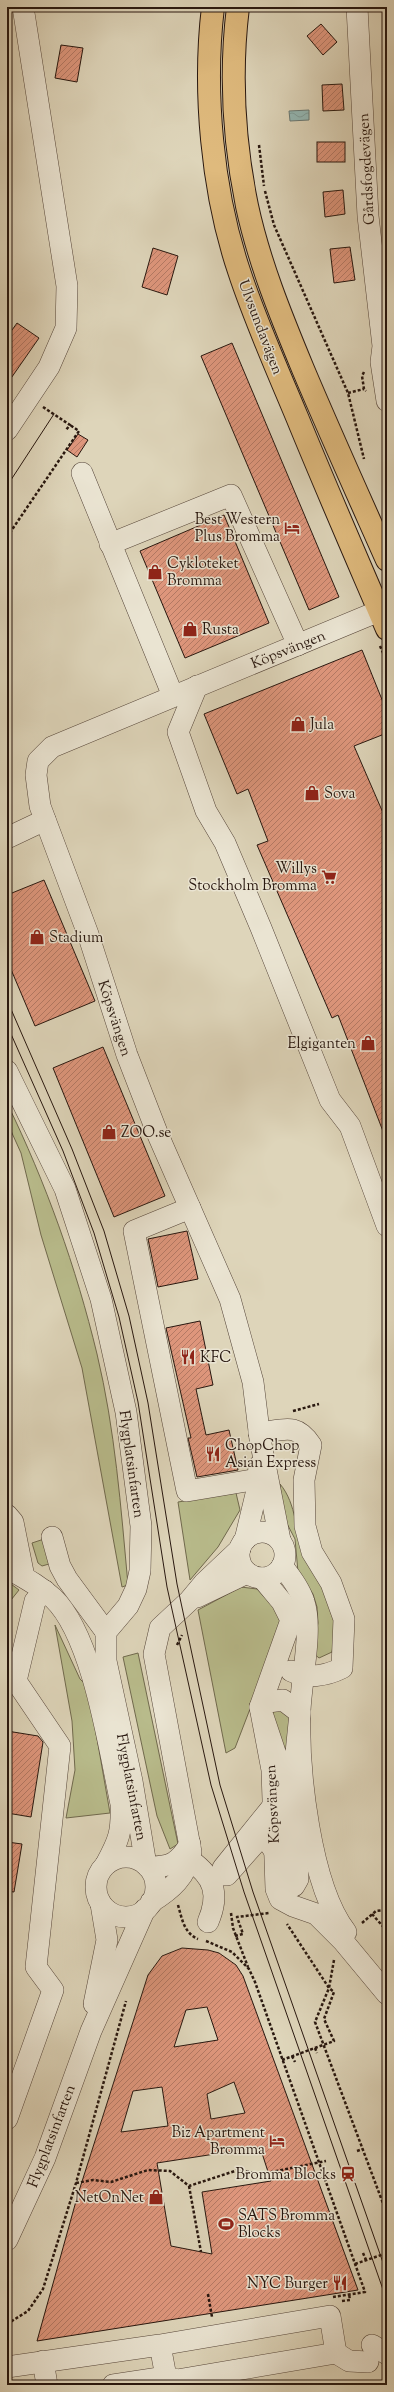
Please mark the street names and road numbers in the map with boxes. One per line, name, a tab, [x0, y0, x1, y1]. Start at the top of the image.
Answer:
street label: Gårdsfogdevägen	[354, 112, 381, 225]
street label: Ulvsundavägen	[232, 277, 287, 378]
street label: Köpsvängen	[248, 626, 329, 675]
street label: Köpsvängen	[91, 978, 136, 1059]
street label: Flygplatsinfarten	[113, 1409, 148, 1520]
street label: Flygplatsinfarten	[110, 1732, 151, 1843]
street label: Köpsvängen	[261, 1764, 286, 1844]
street label: Flygplatsinfarten	[23, 2082, 82, 2191]

